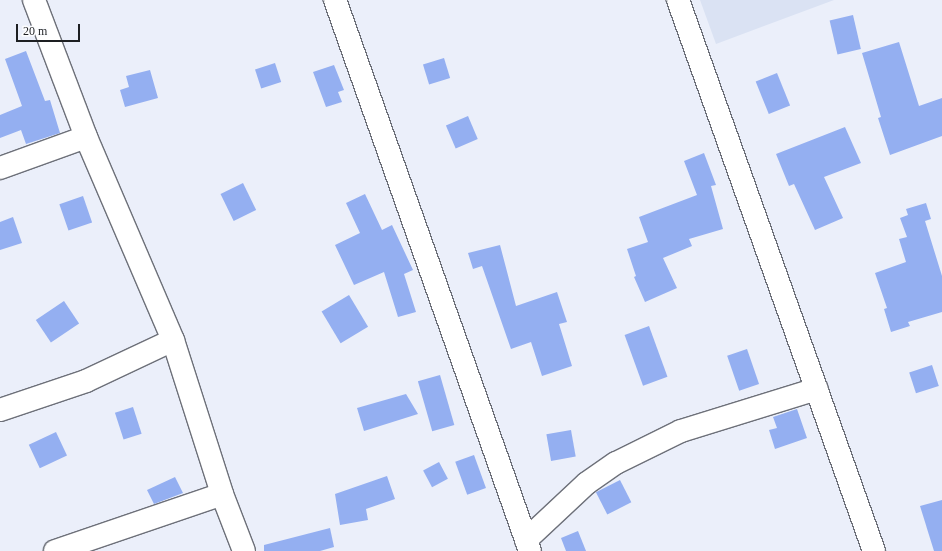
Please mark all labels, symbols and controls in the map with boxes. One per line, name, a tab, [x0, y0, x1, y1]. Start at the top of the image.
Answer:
scale bar	[18, 16, 82, 42]
text: 20 m	[23, 24, 47, 38]

